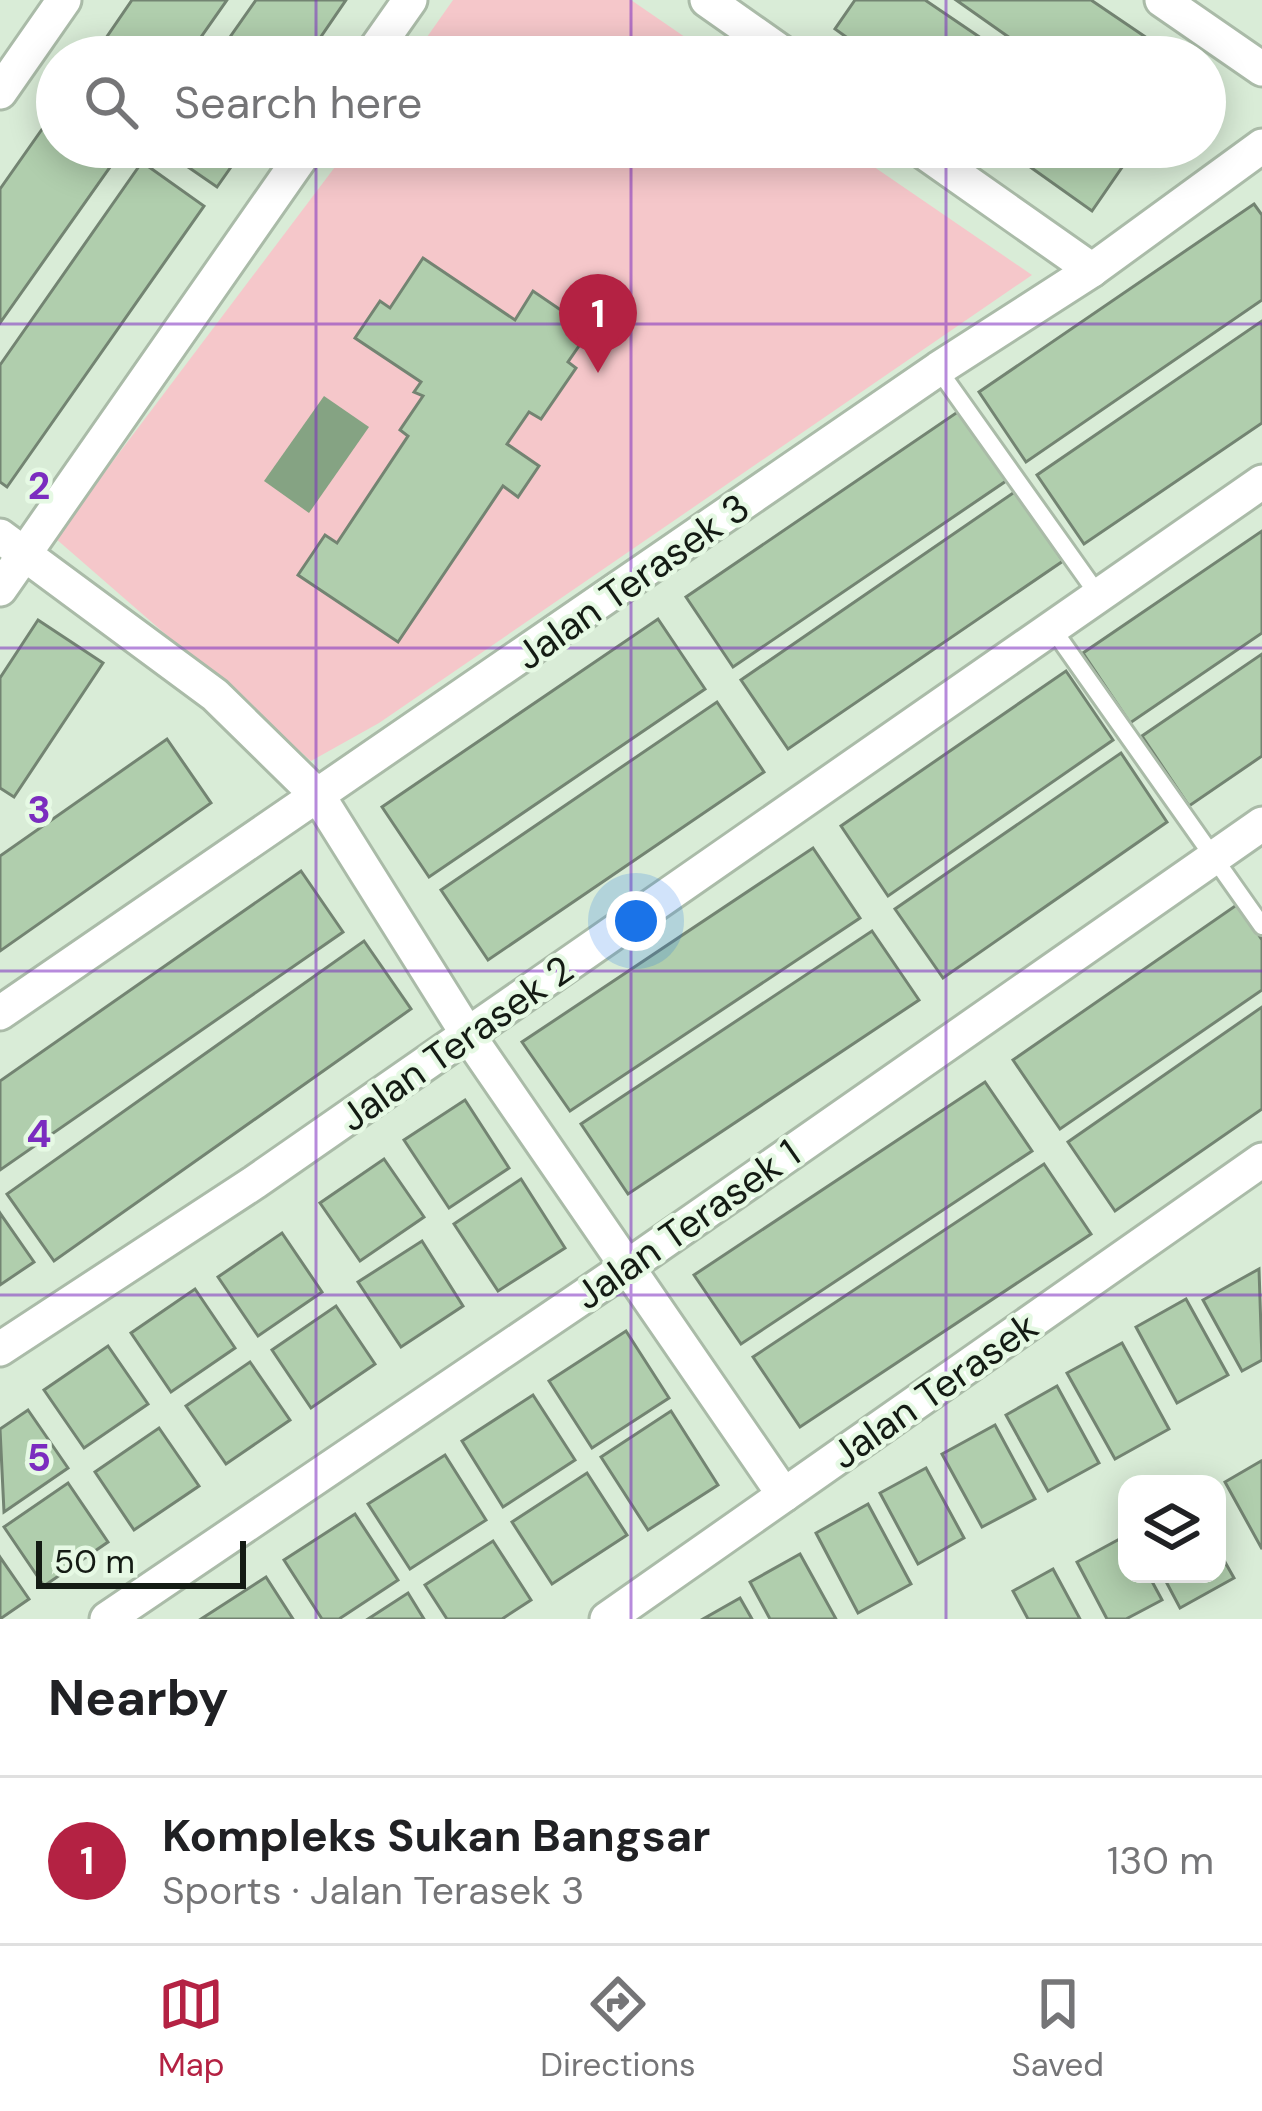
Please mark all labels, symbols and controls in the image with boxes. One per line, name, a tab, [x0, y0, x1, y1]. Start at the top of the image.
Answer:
search box	[36, 36, 1226, 168]
icon: search	[78, 69, 144, 135]
text: Search here	[174, 73, 422, 132]
pin: 1	[559, 274, 637, 373]
text: 2	[28, 460, 50, 511]
street label: Jalan Terasek 3	[505, 482, 759, 681]
text: 3	[27, 784, 51, 835]
your location	[606, 891, 666, 951]
street label: Jalan Terasek 2	[330, 944, 583, 1143]
text: 4	[26, 1108, 52, 1159]
street label: Jalan Terasek 1	[565, 1128, 810, 1321]
street label: Jalan Terasek	[821, 1300, 1048, 1480]
text: 5	[27, 1432, 51, 1483]
map controls	[1118, 1475, 1226, 1583]
button: layers	[1118, 1475, 1226, 1583]
scale bar	[36, 1535, 246, 1588]
text: 50 m	[54, 1540, 135, 1583]
text: Nearby	[48, 1664, 229, 1731]
text: Kompleks Sukan Bangsar	[162, 1806, 710, 1865]
text: 1	[80, 1835, 94, 1886]
text: 130 m	[1107, 1835, 1214, 1886]
text: Sports · Jalan Terasek 3	[162, 1865, 584, 1916]
tab: Map	[158, 1971, 224, 2086]
tab: Directions	[540, 1971, 696, 2086]
tab: Saved	[1012, 1971, 1104, 2086]

